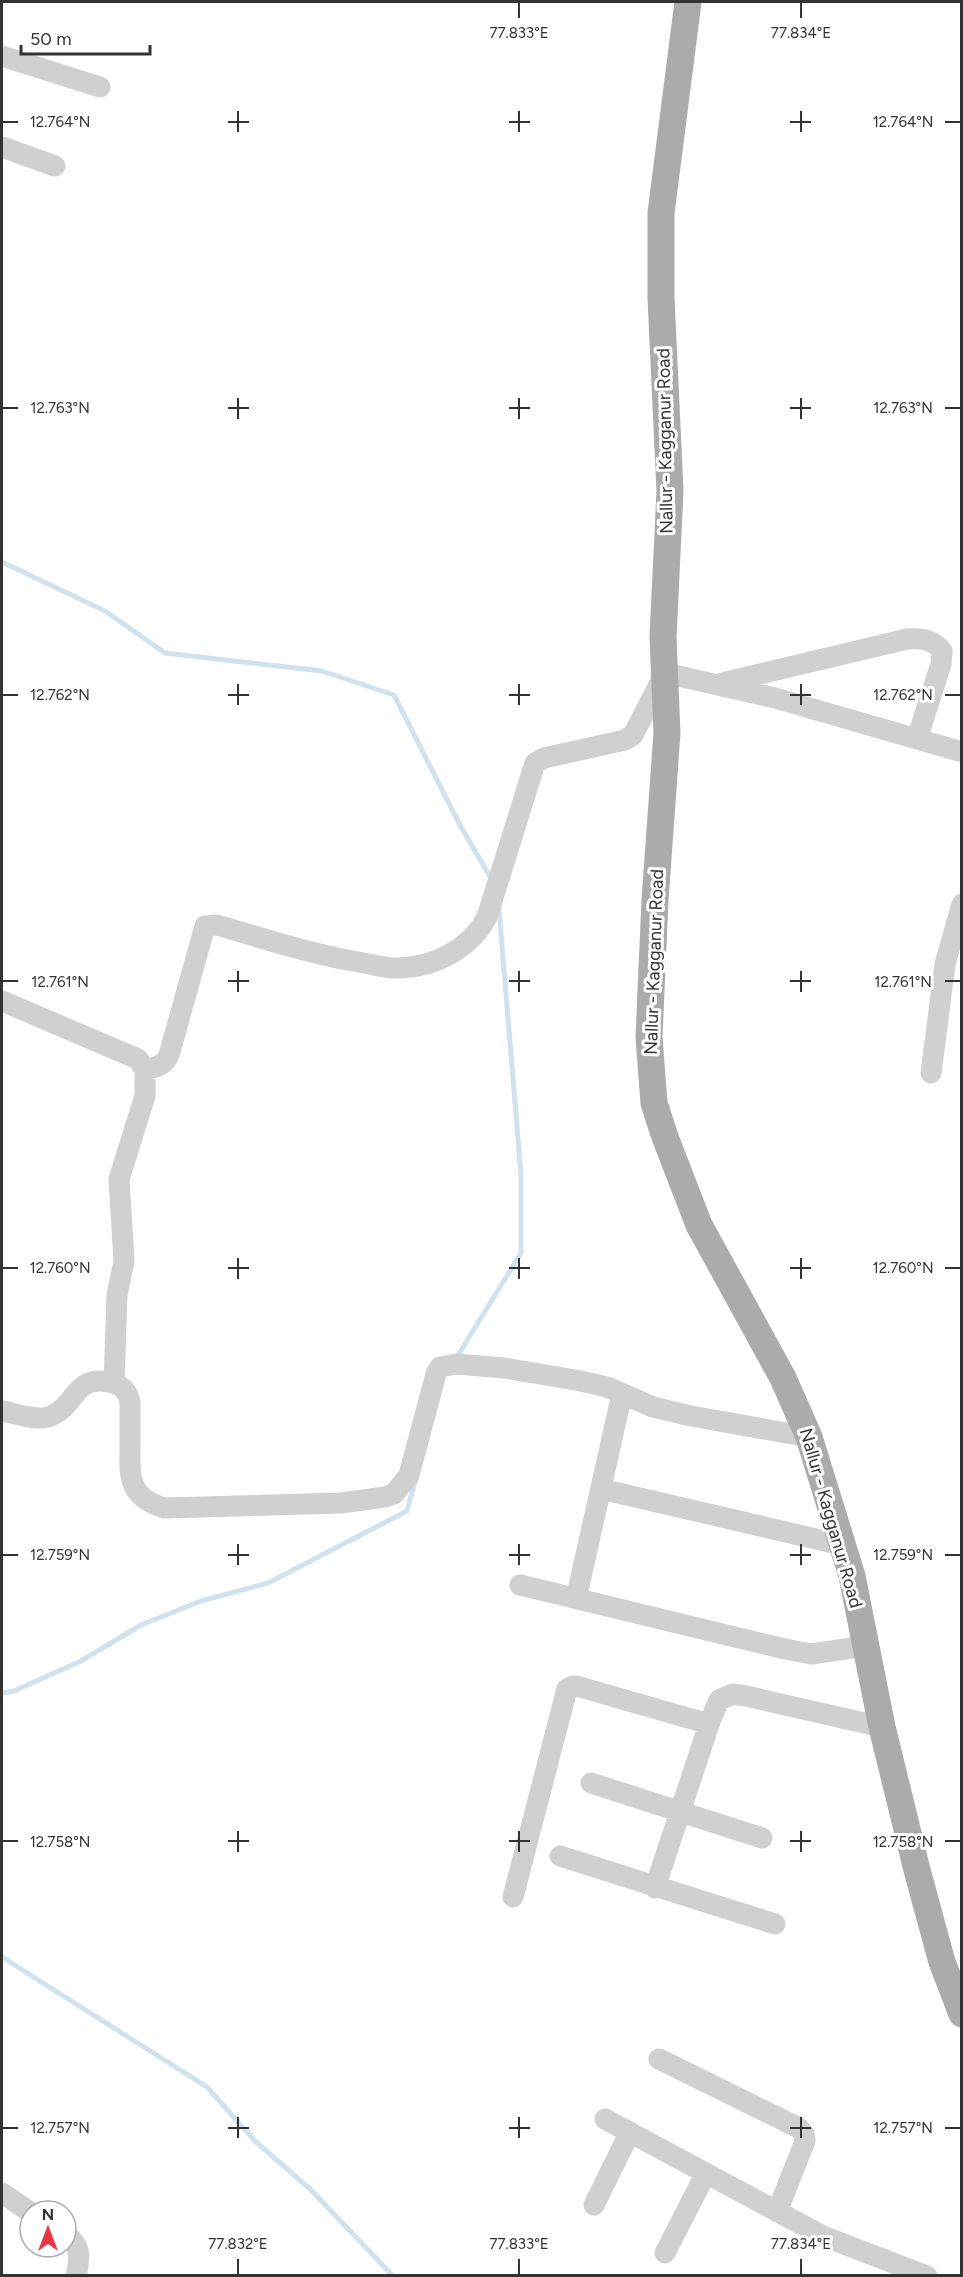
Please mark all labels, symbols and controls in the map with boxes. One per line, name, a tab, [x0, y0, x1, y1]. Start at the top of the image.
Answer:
scale bar	[21, 18, 150, 56]
text: 77.833°E	[489, 24, 549, 42]
text: 77.834°E	[771, 24, 831, 42]
text: 50 m	[30, 28, 72, 50]
text: 12.764°N	[30, 113, 90, 131]
text: 12.764°N	[873, 113, 933, 131]
street label: Nallur - Kagganur Road	[652, 348, 678, 534]
text: 12.763°N	[30, 399, 90, 417]
text: 12.763°N	[873, 399, 933, 417]
text: 12.762°N	[30, 686, 90, 704]
text: 12.762°N	[873, 686, 933, 704]
street label: Nallur - Kagganur Road	[640, 869, 668, 1055]
text: 12.761°N	[31, 973, 89, 991]
text: 12.761°N	[874, 973, 932, 991]
text: 12.760°N	[29, 1259, 91, 1277]
text: 12.760°N	[872, 1259, 934, 1277]
street label: Nallur - Kagganur Road	[795, 1426, 867, 1610]
text: 12.759°N	[30, 1546, 90, 1564]
text: 12.759°N	[873, 1546, 933, 1564]
text: 12.758°N	[30, 1833, 90, 1851]
text: 12.758°N	[873, 1833, 933, 1851]
text: 12.757°N	[30, 2119, 90, 2137]
text: 12.757°N	[873, 2119, 933, 2137]
north arrow	[18, 2199, 78, 2259]
text: N	[42, 2205, 54, 2224]
text: 77.832°E	[208, 2235, 268, 2253]
text: 77.833°E	[489, 2235, 549, 2253]
text: 77.834°E	[771, 2235, 831, 2253]

